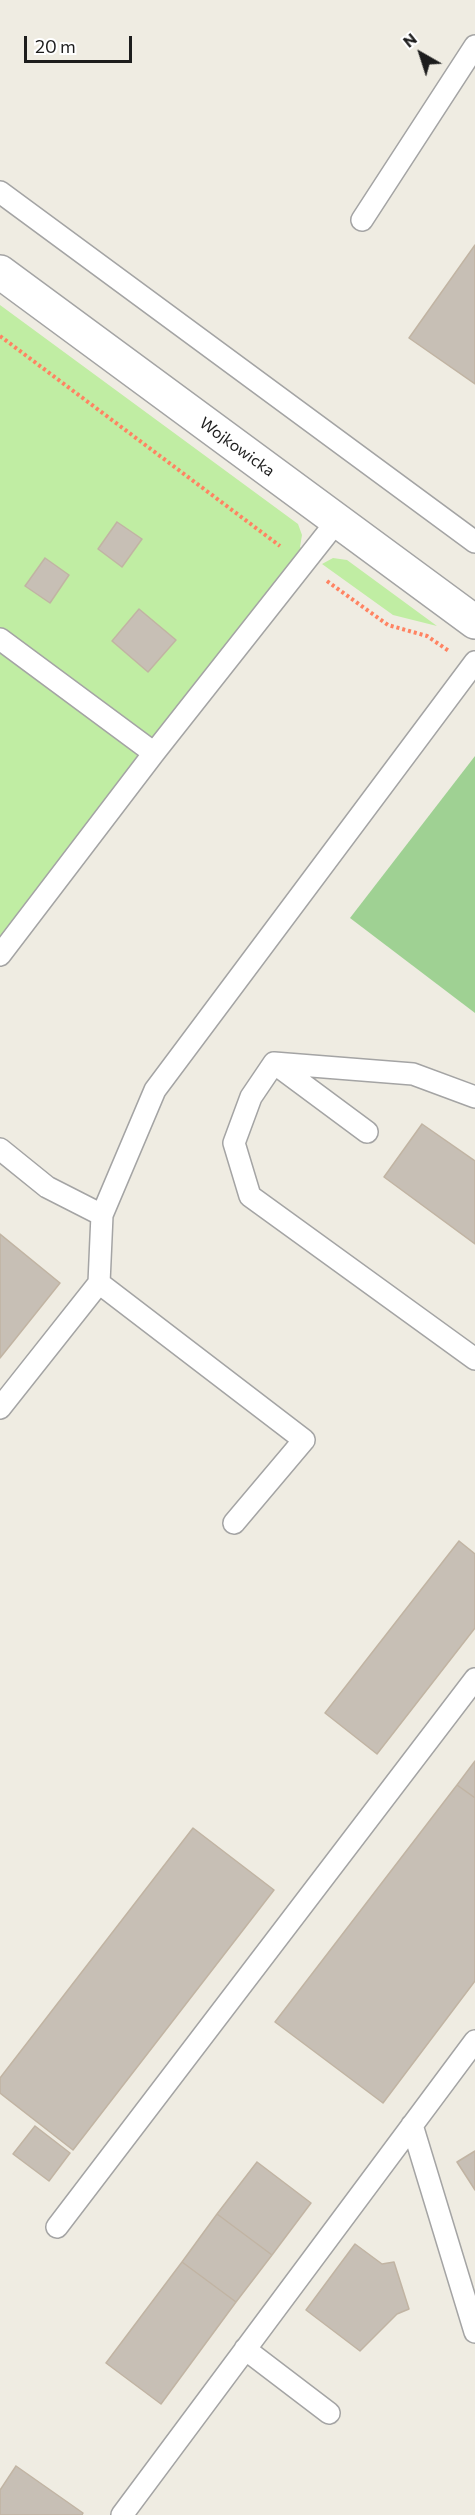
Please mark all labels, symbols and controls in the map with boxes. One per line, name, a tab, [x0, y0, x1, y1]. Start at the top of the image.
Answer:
scale bar	[27, 24, 135, 62]
north arrow	[391, 24, 451, 84]
text: N	[399, 28, 420, 51]
text: 20 m	[35, 35, 76, 57]
street label: Wojkowicka	[196, 413, 278, 481]

